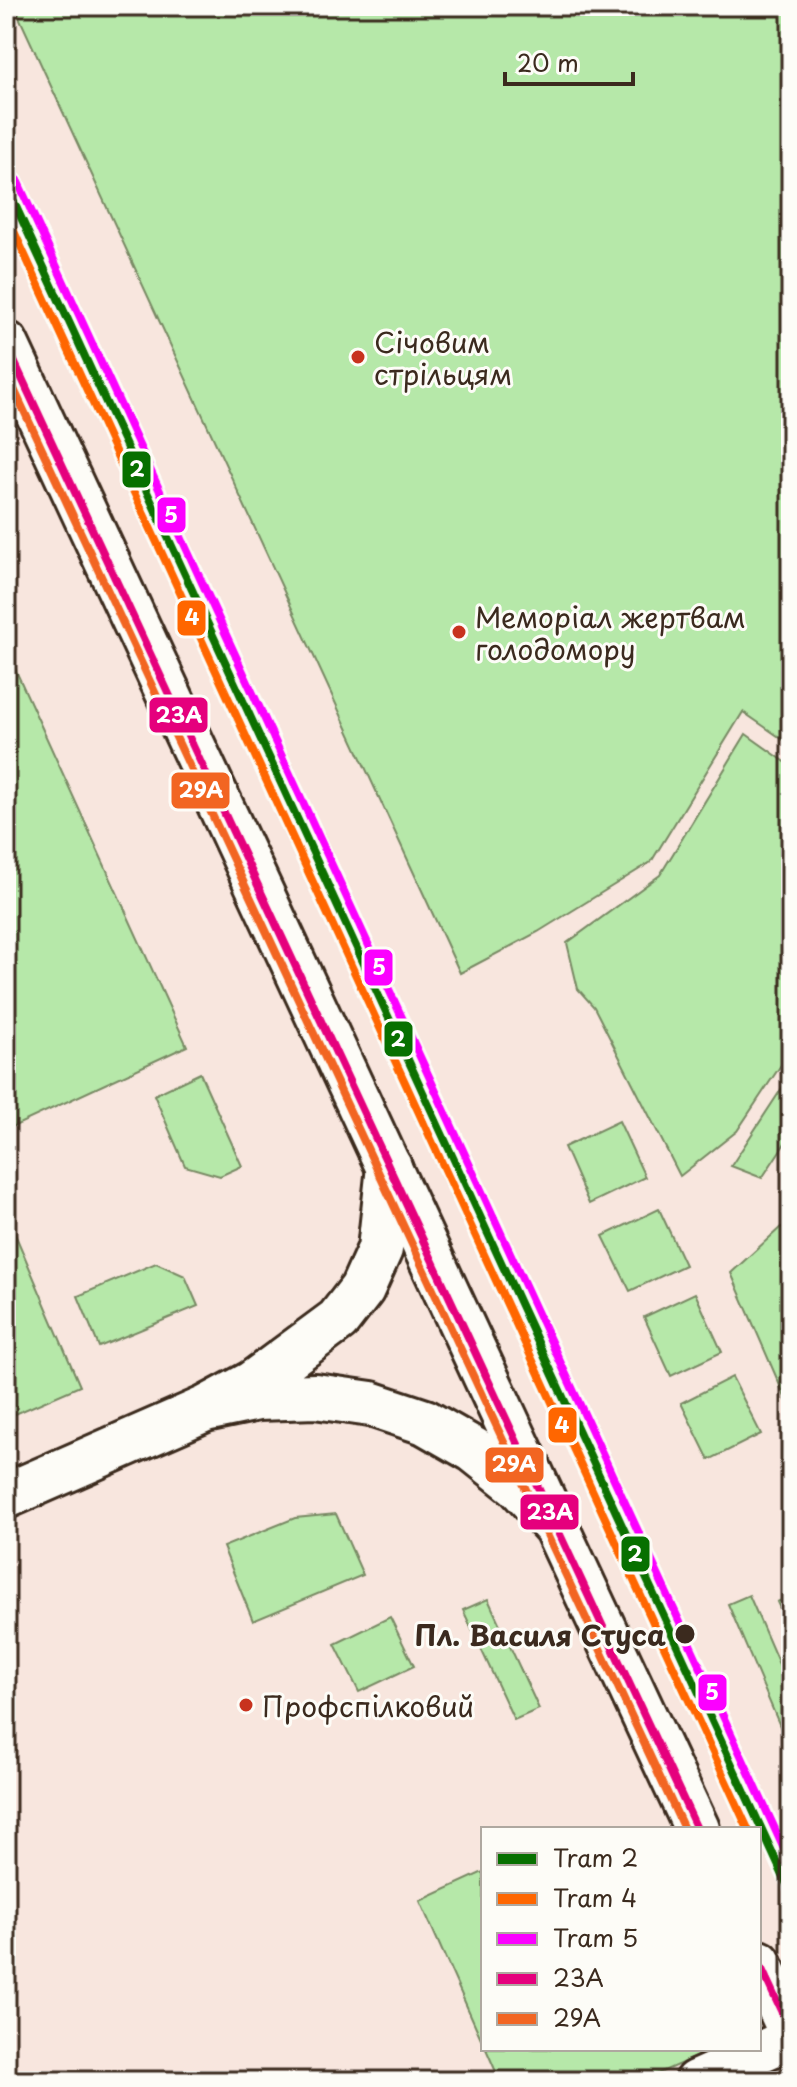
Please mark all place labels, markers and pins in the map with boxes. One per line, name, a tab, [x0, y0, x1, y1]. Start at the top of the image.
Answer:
place label: Січовим стрільцям	[374, 320, 512, 395]
marker: Січовим стрільцям	[349, 348, 367, 366]
place label: Меморіал жертвам голодомору	[475, 595, 746, 670]
marker: Меморіал жертвам голодомору	[450, 623, 468, 641]
place label: Пл. Василя Стуса	[415, 1613, 666, 1656]
marker: Пл. Василя Стуса	[673, 1622, 697, 1646]
place label: Профспілковий	[262, 1684, 474, 1727]
marker: Профспілковий	[237, 1696, 255, 1714]

